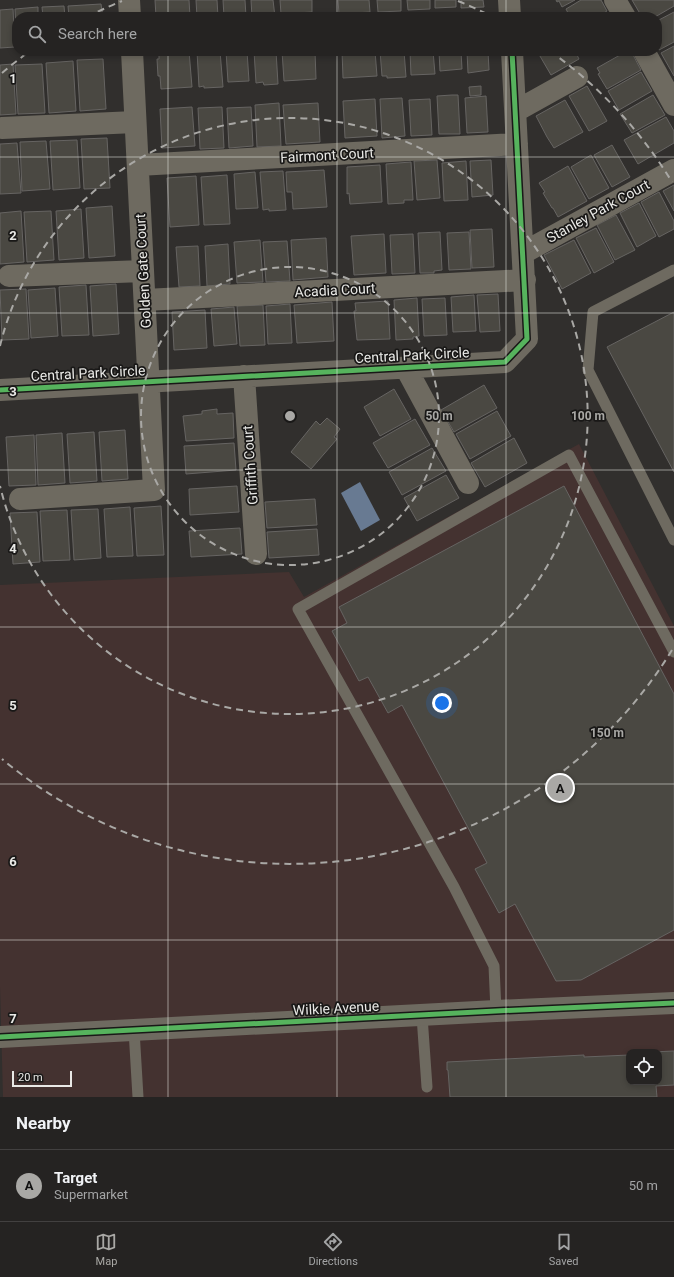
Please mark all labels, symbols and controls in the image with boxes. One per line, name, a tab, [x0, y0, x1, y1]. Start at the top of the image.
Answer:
search box	[12, 12, 662, 56]
icon: search	[26, 23, 48, 45]
text: Search here	[58, 25, 137, 43]
text: 1	[9, 71, 17, 86]
street label: Fairmont Court	[280, 145, 375, 165]
street label: Stanley Park Court	[544, 176, 653, 246]
street label: Golden Gate Court	[132, 213, 154, 329]
text: 2	[9, 228, 17, 243]
street label: Acadia Court	[294, 280, 376, 300]
street label: Central Park Circle	[354, 344, 470, 366]
street label: Central Park Circle	[30, 362, 146, 384]
text: 3	[9, 384, 17, 399]
centre of rings	[283, 409, 297, 423]
text: 50 m	[425, 409, 453, 423]
text: 100 m	[571, 409, 605, 423]
street label: Griffith Court	[239, 424, 261, 505]
text: 4	[9, 541, 17, 556]
your location	[432, 693, 452, 713]
text: 5	[9, 698, 17, 713]
text: 150 m	[590, 726, 624, 740]
pin: A	[547, 773, 573, 803]
text: 6	[9, 854, 17, 869]
street label: Wilkie Avenue	[292, 998, 380, 1018]
text: 7	[9, 1011, 17, 1026]
map controls	[626, 1049, 662, 1085]
button: locate	[626, 1049, 662, 1085]
scale bar	[12, 1069, 72, 1088]
text: 20 m	[18, 1071, 43, 1084]
text: Nearby	[16, 1113, 71, 1133]
text: Target	[54, 1169, 97, 1187]
text: A	[25, 1178, 33, 1193]
text: 50 m	[629, 1178, 658, 1193]
text: Supermarket	[54, 1187, 128, 1202]
tab: Map	[95, 1231, 117, 1268]
tab: Directions	[308, 1231, 358, 1268]
tab: Saved	[549, 1231, 579, 1268]

